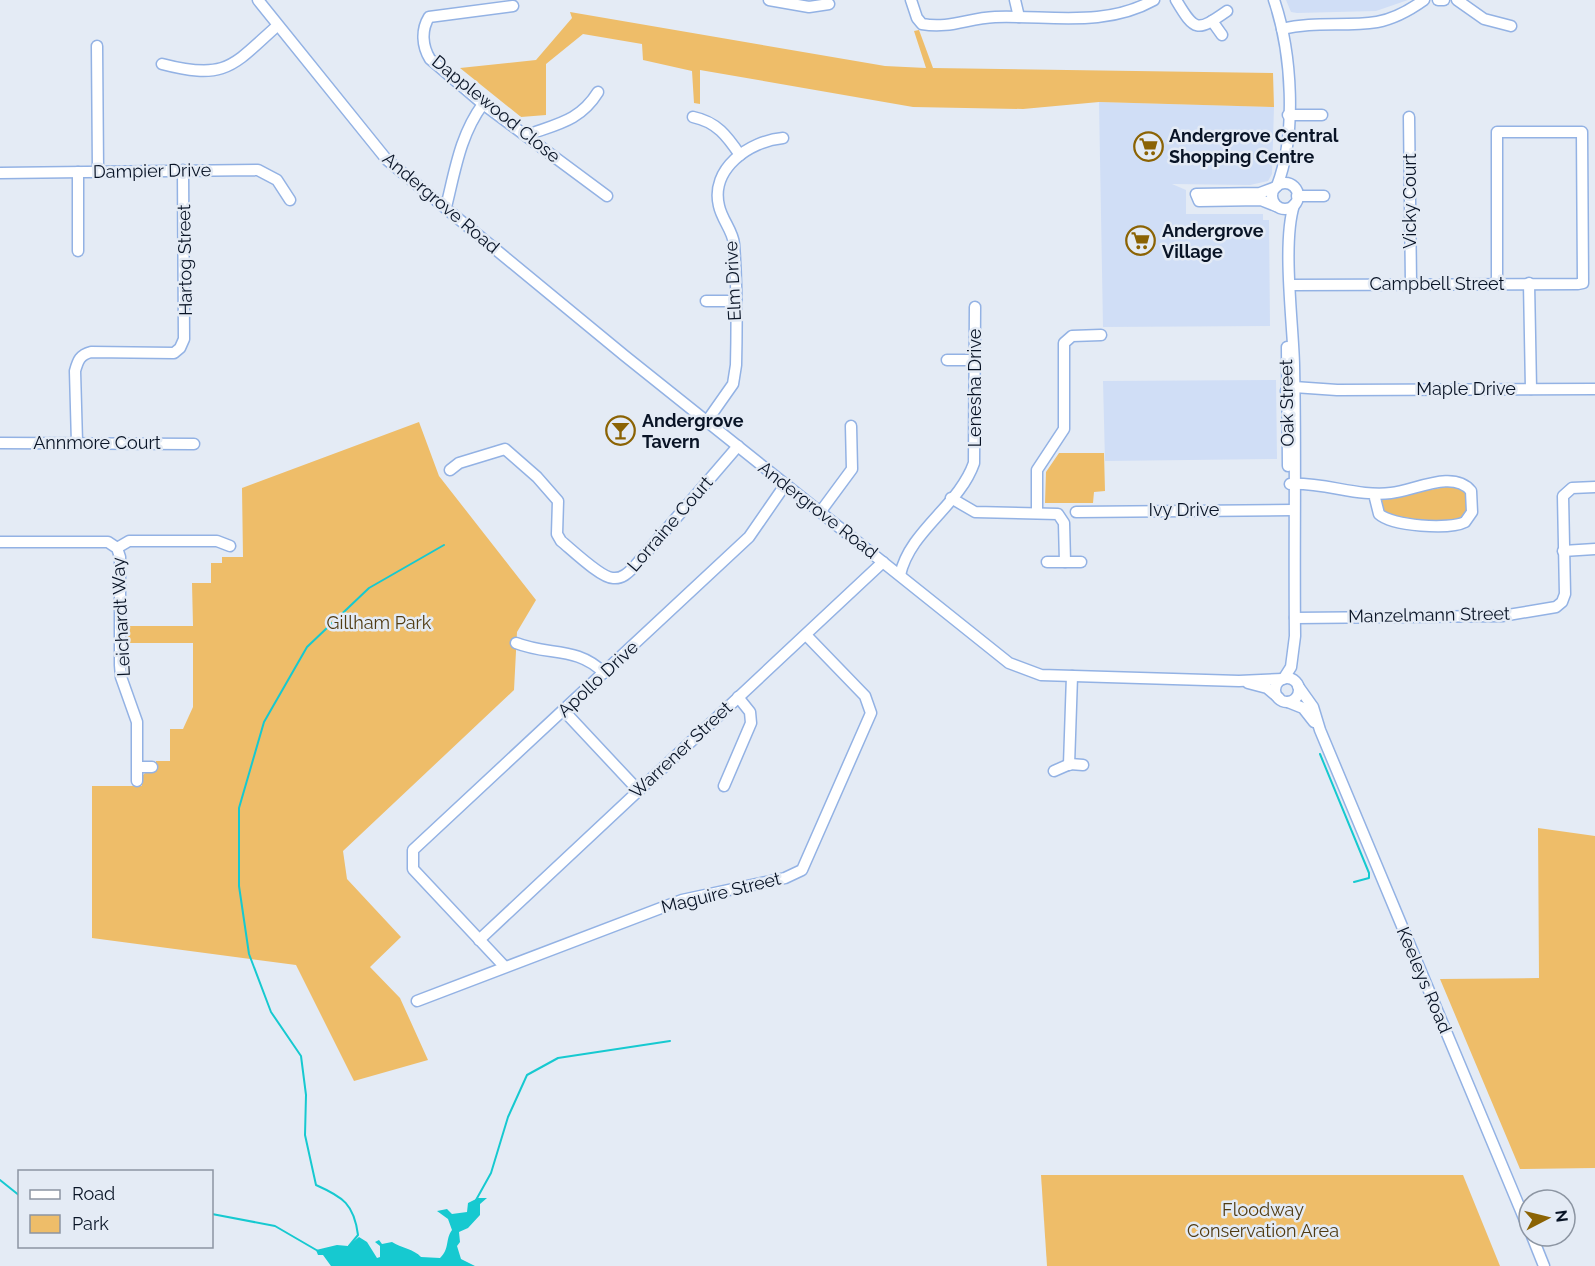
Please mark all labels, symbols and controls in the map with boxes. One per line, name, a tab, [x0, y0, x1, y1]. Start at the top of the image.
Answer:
street label: Dapplewood Close	[428, 50, 565, 167]
place label: Andergrove Central Shopping Centre	[1169, 125, 1339, 167]
supermarket icon: Andergrove Central Shopping Centre	[1132, 130, 1164, 162]
street label: Andergrove Road	[379, 148, 504, 257]
street label: Vicky Court	[1399, 153, 1420, 249]
street label: Dampier Drive	[93, 159, 212, 182]
street label: Hartog Street	[173, 204, 196, 316]
place label: Andergrove Village	[1162, 220, 1264, 262]
supermarket icon: Andergrove Village	[1125, 225, 1157, 257]
street label: Elm Drive	[720, 240, 745, 321]
street label: Campbell Street	[1369, 273, 1505, 294]
street label: Lenesha Drive	[964, 328, 985, 447]
street label: Oak Street	[1275, 359, 1298, 447]
street label: Maple Drive	[1416, 378, 1516, 399]
place label: Andergrove Tavern	[642, 410, 744, 452]
bar icon: Andergrove Tavern	[605, 415, 637, 447]
street label: Annmore Court	[33, 432, 161, 453]
street label: Andergrove Road	[754, 457, 882, 563]
street label: Lorraine Court	[623, 472, 717, 576]
street label: Ivy Drive	[1149, 499, 1220, 520]
street label: Leichardt Way	[107, 557, 134, 677]
street label: Manzelmann Street	[1348, 603, 1510, 626]
park label: Gillham Park	[327, 612, 432, 633]
street label: Apollo Drive	[553, 636, 642, 721]
street label: Warrener Street	[625, 697, 736, 802]
street label: Maguire Street	[659, 868, 783, 918]
street label: Keeleys Road	[1393, 924, 1456, 1036]
legend	[18, 1170, 213, 1248]
text: Road	[72, 1183, 115, 1204]
north arrow	[1517, 1188, 1577, 1248]
park label: Floodway Conservation Area	[1187, 1199, 1339, 1241]
text: N	[1551, 1209, 1572, 1223]
text: Park	[72, 1213, 109, 1234]

